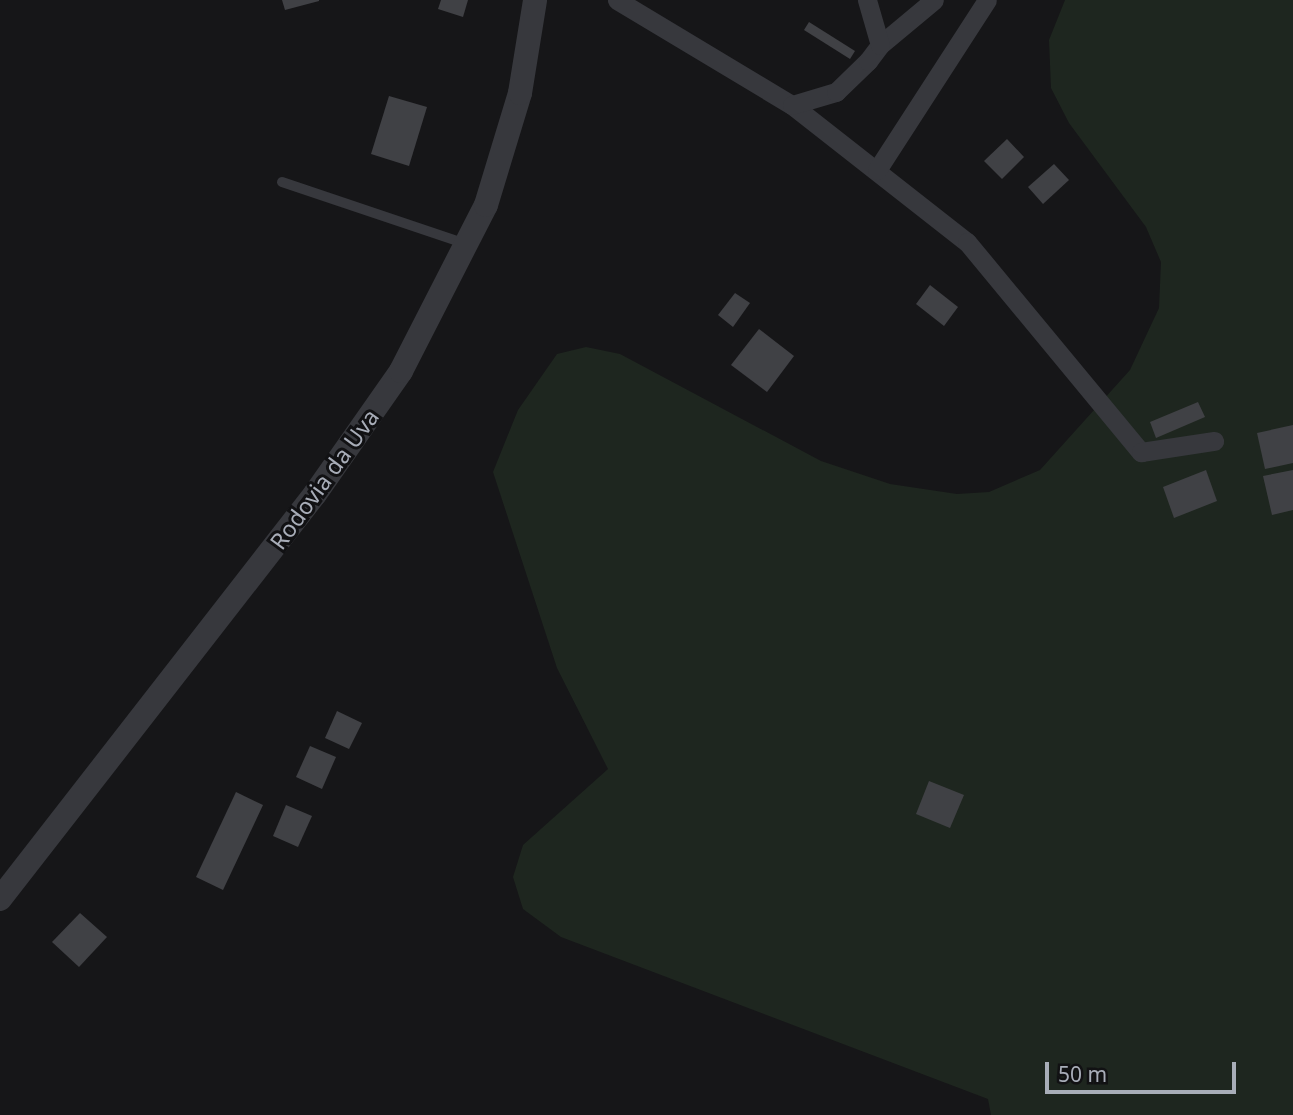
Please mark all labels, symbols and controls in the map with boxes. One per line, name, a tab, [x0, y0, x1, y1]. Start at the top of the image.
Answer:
street label: Rodovia da Uva	[264, 403, 384, 555]
scale bar	[1048, 1048, 1239, 1092]
text: 50 m	[1058, 1060, 1107, 1088]

